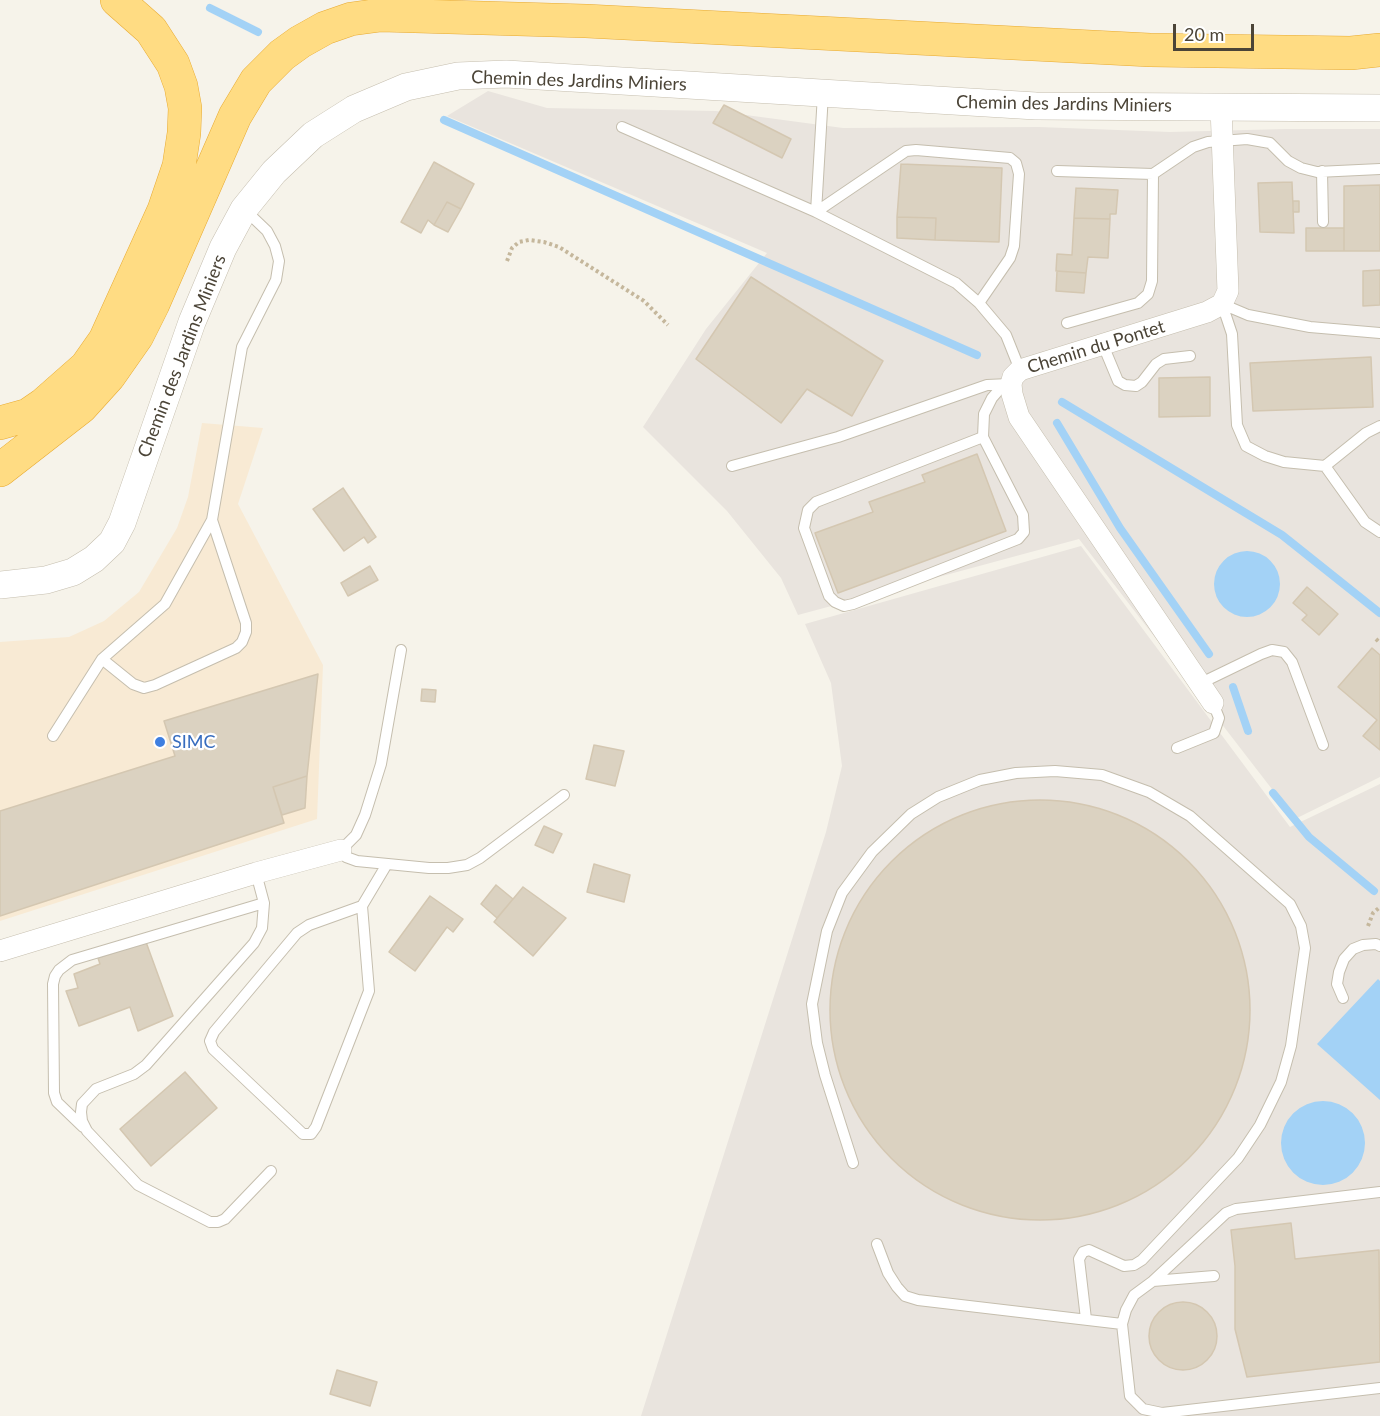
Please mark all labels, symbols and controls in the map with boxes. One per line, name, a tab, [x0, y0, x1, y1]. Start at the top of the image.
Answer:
scale bar	[1176, 12, 1257, 50]
text: 20 m	[1184, 23, 1224, 45]
street label: Chemin des Jardins Miniers	[471, 66, 687, 96]
street label: Chemin des Jardins Miniers	[956, 91, 1172, 117]
street label: Chemin des Jardins Miniers	[133, 251, 231, 461]
street label: Chemin du Pontet	[1025, 316, 1167, 378]
place label: SIMC	[172, 731, 216, 753]
marker: SIMC	[153, 735, 167, 749]

